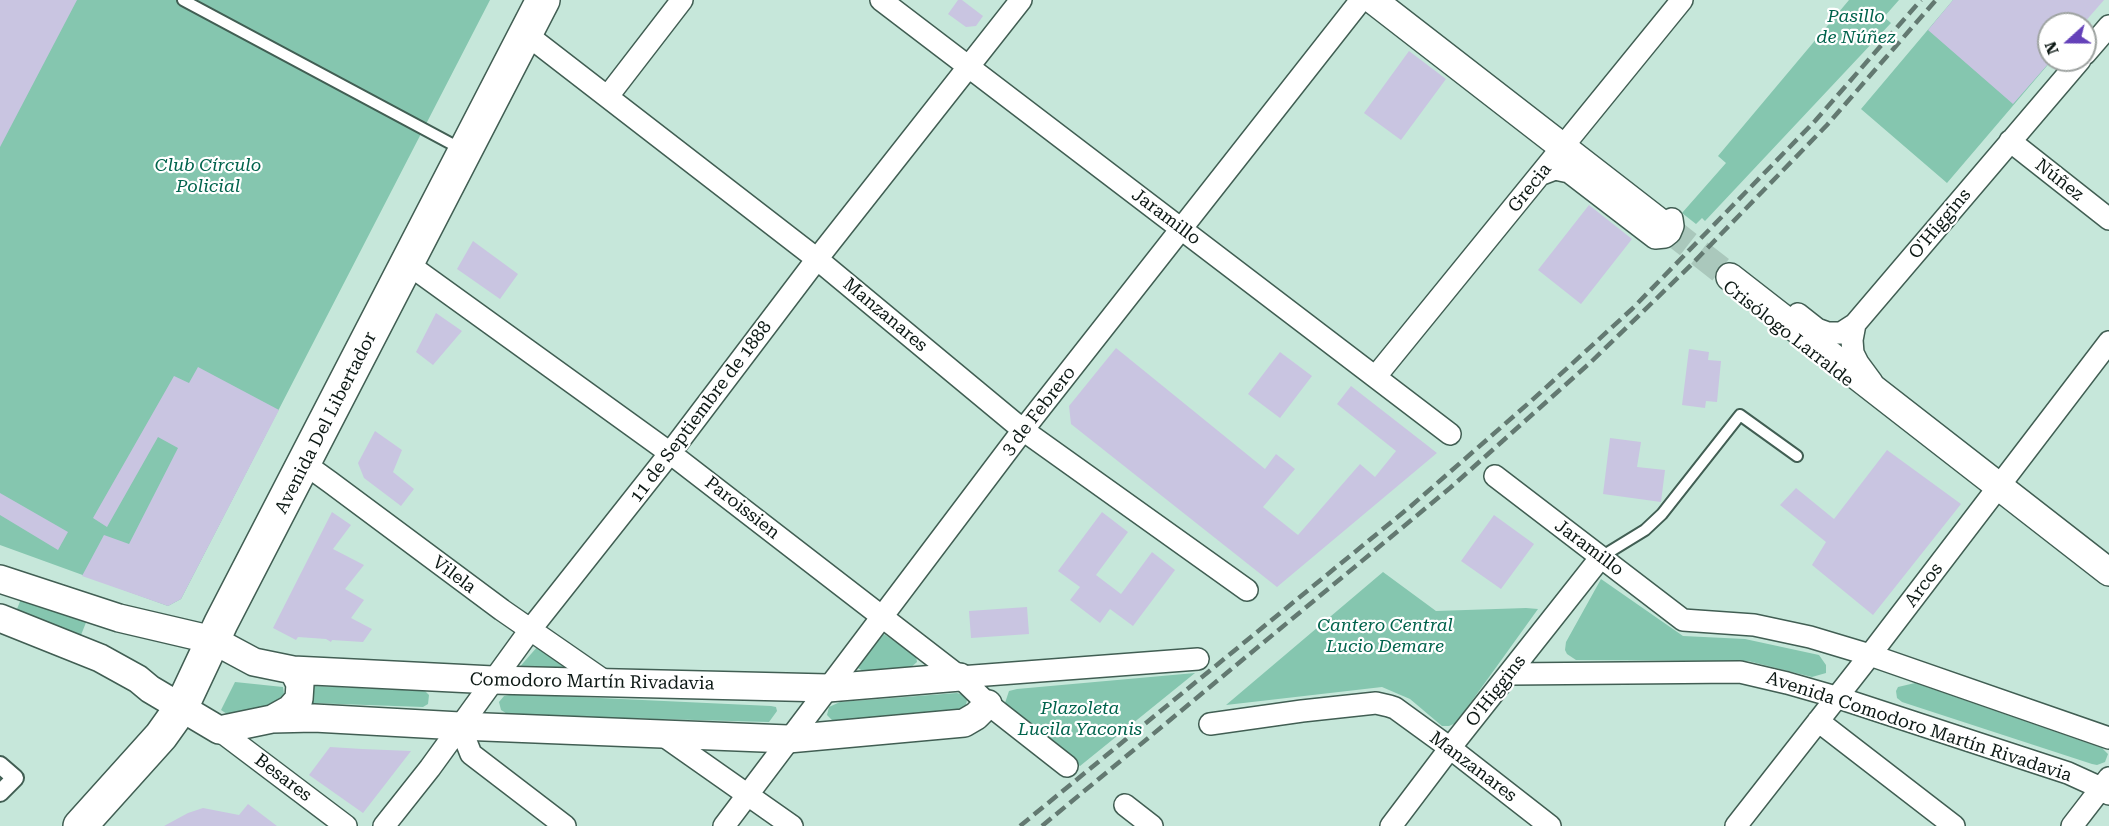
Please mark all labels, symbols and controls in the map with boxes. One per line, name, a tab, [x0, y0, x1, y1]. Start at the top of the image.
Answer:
park label: Pasillo de Núñez	[1816, 6, 1896, 48]
north arrow	[2037, 12, 2097, 72]
text: N	[2041, 39, 2063, 57]
street label: Núñez	[2031, 154, 2087, 206]
park label: Club Círculo Policial	[155, 155, 261, 198]
street label: Grecia	[1504, 159, 1556, 217]
street label: Jaramillo	[1127, 184, 1205, 250]
street label: O'Higgins	[1904, 184, 1976, 264]
street label: Manzanares	[838, 273, 932, 357]
street label: Crisólogo Larralde	[1718, 276, 1858, 392]
street label: 11 de Septiembre de 1888	[626, 317, 776, 507]
street label: Avenida Del Libertador	[271, 328, 381, 518]
street label: 3 de Febrero	[997, 362, 1081, 460]
street label: Paroissien	[700, 472, 784, 544]
street label: Jaramillo	[1550, 515, 1628, 581]
street label: Vilela	[428, 552, 480, 598]
street label: Arcos	[1900, 559, 1948, 611]
park label: Cantero Central Lucio Demare	[1317, 615, 1453, 658]
street label: O'Higgins	[1461, 651, 1531, 731]
street label: Avenida Comodoro Martín Rivadavia	[1764, 667, 2074, 787]
street label: Comodoro Martín Rivadavia	[470, 669, 714, 695]
park label: Plazoleta Lucila Yaconis	[1018, 698, 1142, 740]
street label: Manzanares	[1425, 727, 1521, 807]
street label: Besares	[250, 750, 316, 806]

